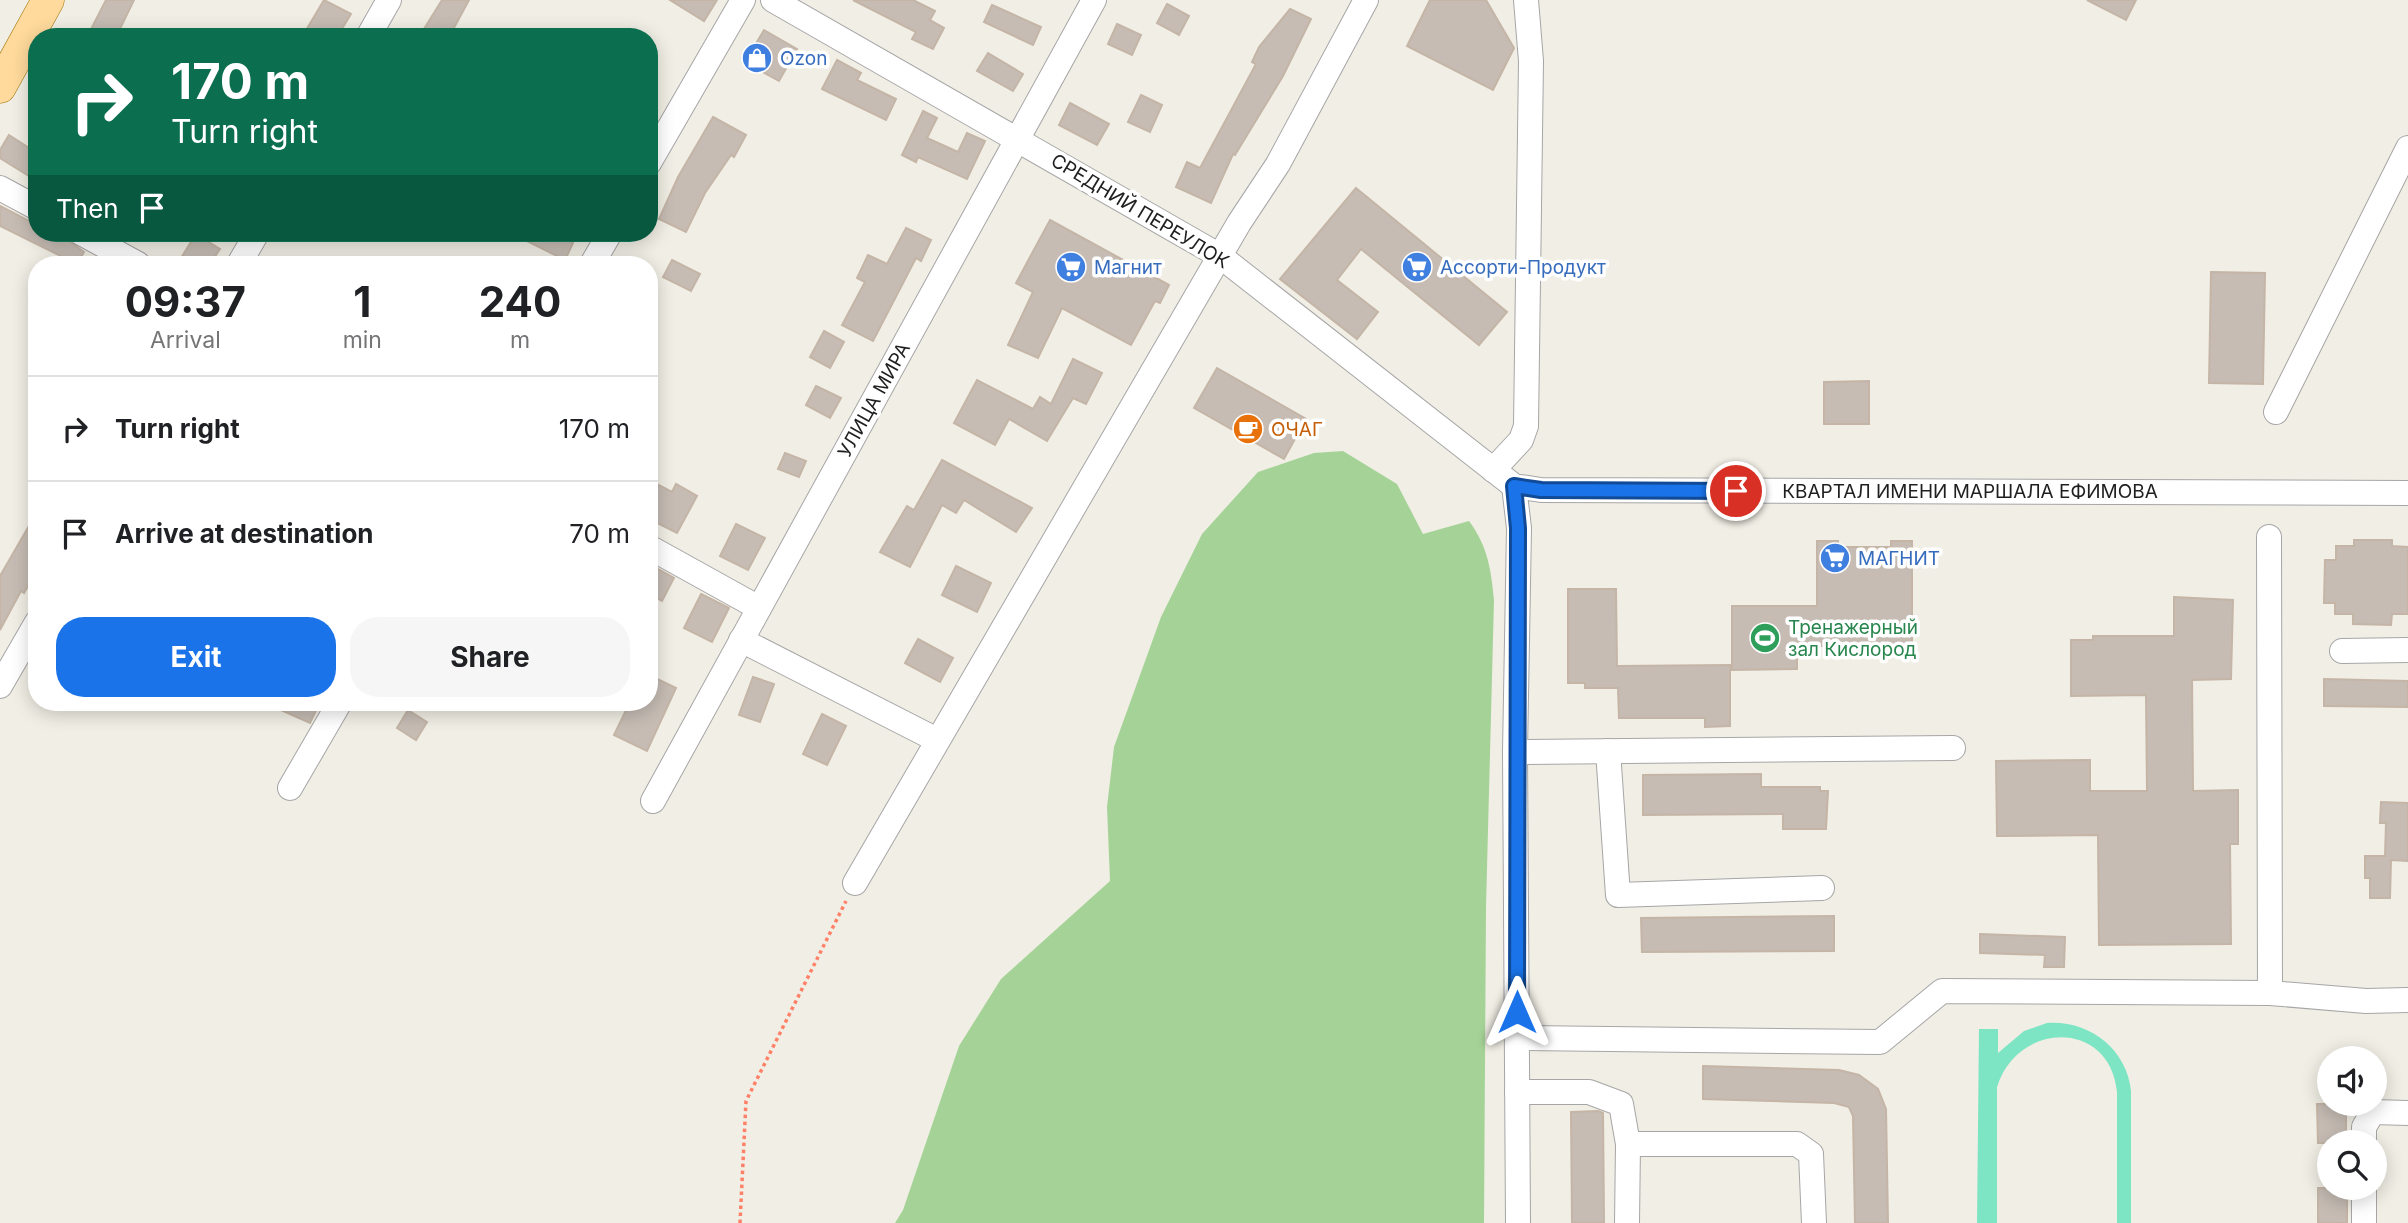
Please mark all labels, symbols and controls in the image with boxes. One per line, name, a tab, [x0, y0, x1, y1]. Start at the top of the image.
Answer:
shop icon: Ozon	[740, 41, 774, 75]
place label: Ozon	[780, 47, 827, 70]
text: 170 m	[171, 52, 309, 111]
icon: right	[56, 56, 147, 147]
text: Turn right	[171, 112, 318, 151]
street label: СРЕДНИЙ ПЕРЕУЛОК	[1047, 148, 1234, 273]
icon: arrive	[133, 189, 171, 227]
text: Then	[56, 193, 119, 224]
supermarket icon: Магнит	[1054, 250, 1088, 284]
supermarket icon: Ассорти-Продукт	[1400, 250, 1434, 284]
place label: Магнит	[1094, 256, 1162, 279]
place label: Ассорти-Продукт	[1440, 256, 1606, 279]
text: 09:37	[125, 276, 246, 327]
text: 1	[353, 276, 371, 327]
text: 240	[479, 276, 561, 327]
text: Arrival	[150, 326, 221, 354]
text: min	[343, 326, 382, 354]
text: m	[510, 326, 530, 354]
street label: УЛИЦА МИРА	[833, 338, 915, 462]
icon: right	[56, 410, 94, 448]
cafe icon: ОЧАГ	[1231, 412, 1265, 446]
text: Turn right	[115, 413, 240, 444]
text: 170 m	[559, 413, 630, 444]
place label: ОЧАГ	[1271, 418, 1323, 441]
pin	[1706, 461, 1766, 521]
icon: arrive	[1717, 472, 1755, 510]
street label: КВАРТАЛ ИМЕНИ МАРШАЛА ЕФИМОВА	[1782, 480, 2158, 503]
icon: arrive	[56, 515, 94, 553]
text: Arrive at destination	[115, 518, 374, 549]
text: 70 m	[569, 518, 630, 549]
supermarket icon: МАГНИТ	[1818, 541, 1852, 575]
place label: МАГНИТ	[1858, 547, 1940, 570]
place label: Тренажерный зал Кислород	[1788, 616, 1918, 661]
button: Exit	[56, 617, 336, 697]
button: Share	[350, 617, 630, 697]
sports icon: Тренажерный зал Кислород	[1748, 621, 1782, 655]
position arrow	[1480, 975, 1554, 1049]
map controls	[2317, 1046, 2387, 1200]
button: sound	[2317, 1046, 2387, 1116]
button: search	[2317, 1130, 2387, 1200]

